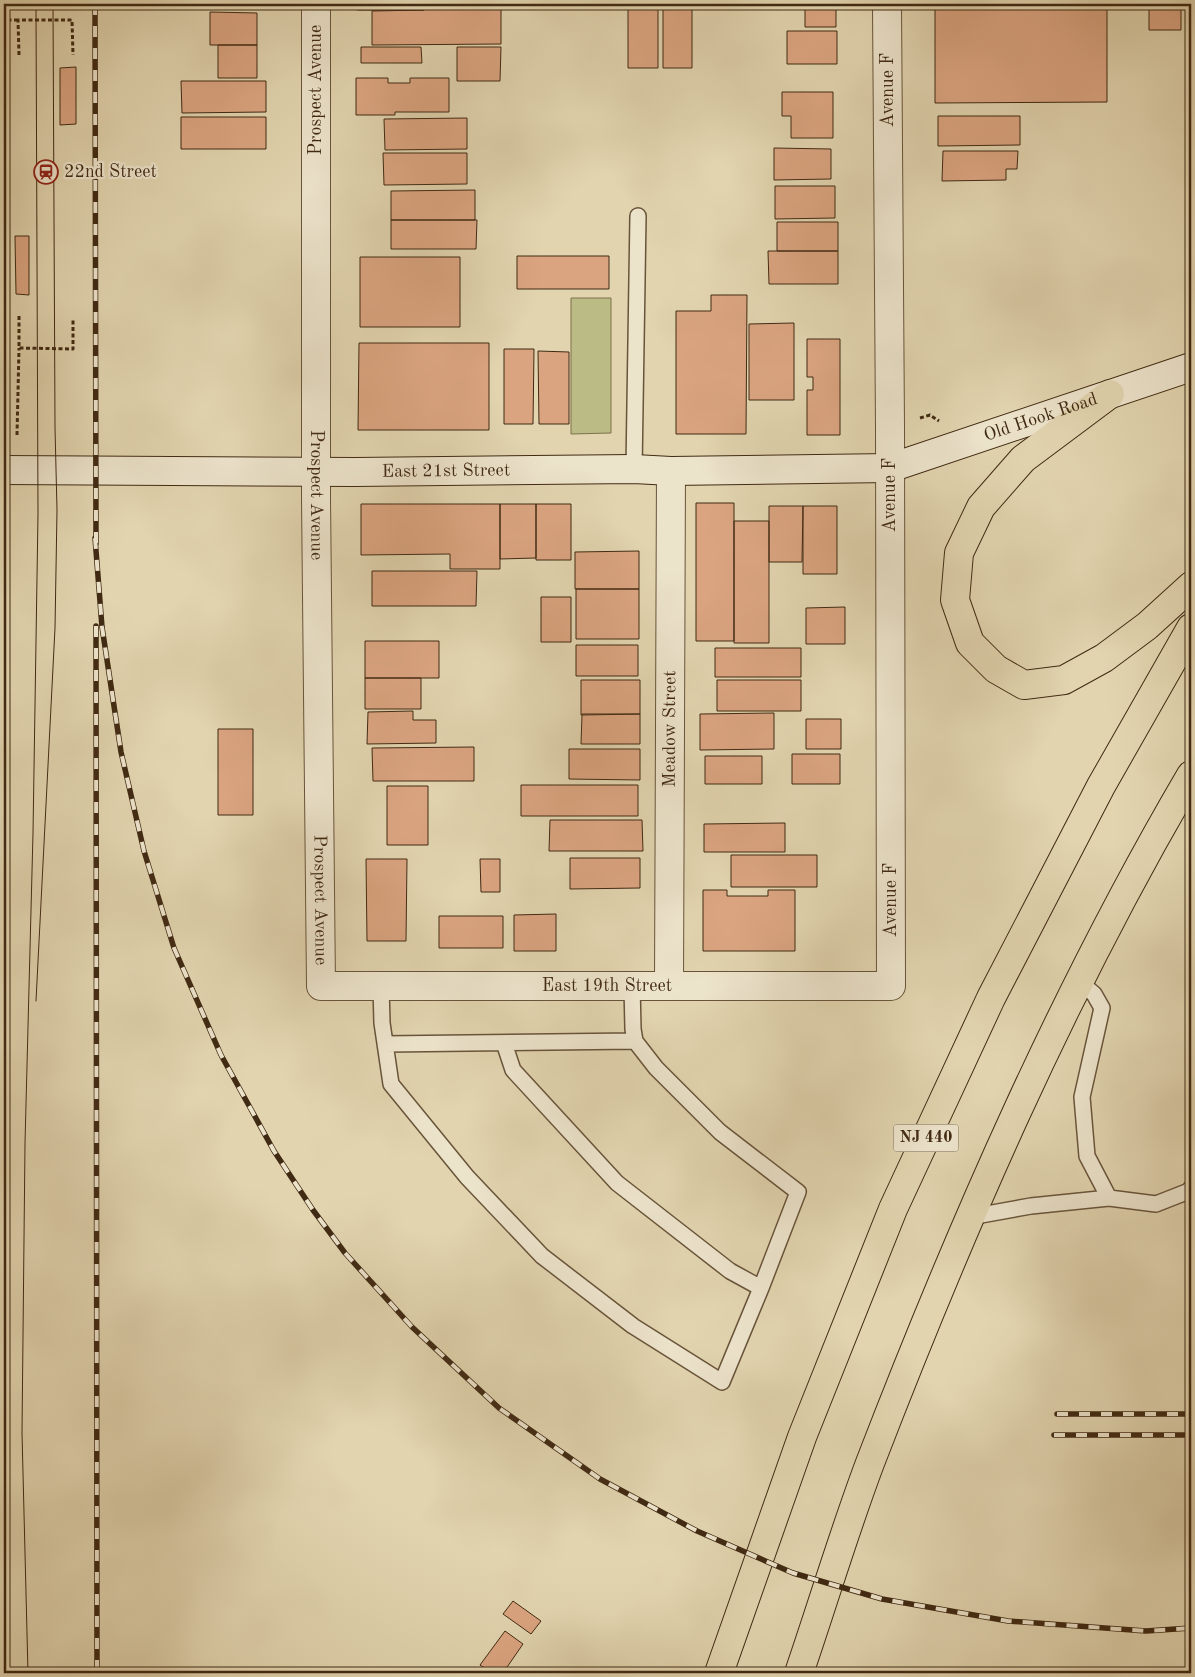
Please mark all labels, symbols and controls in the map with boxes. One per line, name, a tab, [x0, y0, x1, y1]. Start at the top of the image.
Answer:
street label: Prospect Avenue	[307, 25, 325, 155]
street label: Avenue F	[879, 53, 897, 127]
station icon: 22nd Street	[33, 159, 59, 185]
place label: 22nd Street	[64, 163, 157, 181]
street label: Old Hook Road	[982, 390, 1100, 445]
street label: Prospect Avenue	[307, 430, 326, 560]
street label: Avenue F	[881, 458, 899, 532]
street label: East 21st Street	[382, 461, 510, 481]
street label: Meadow Street	[661, 670, 679, 788]
street label: Prospect Avenue	[310, 835, 330, 965]
street label: Avenue F	[882, 863, 900, 937]
street label: East 19th Street	[542, 977, 672, 995]
road number: NJ 440	[894, 1124, 958, 1152]

